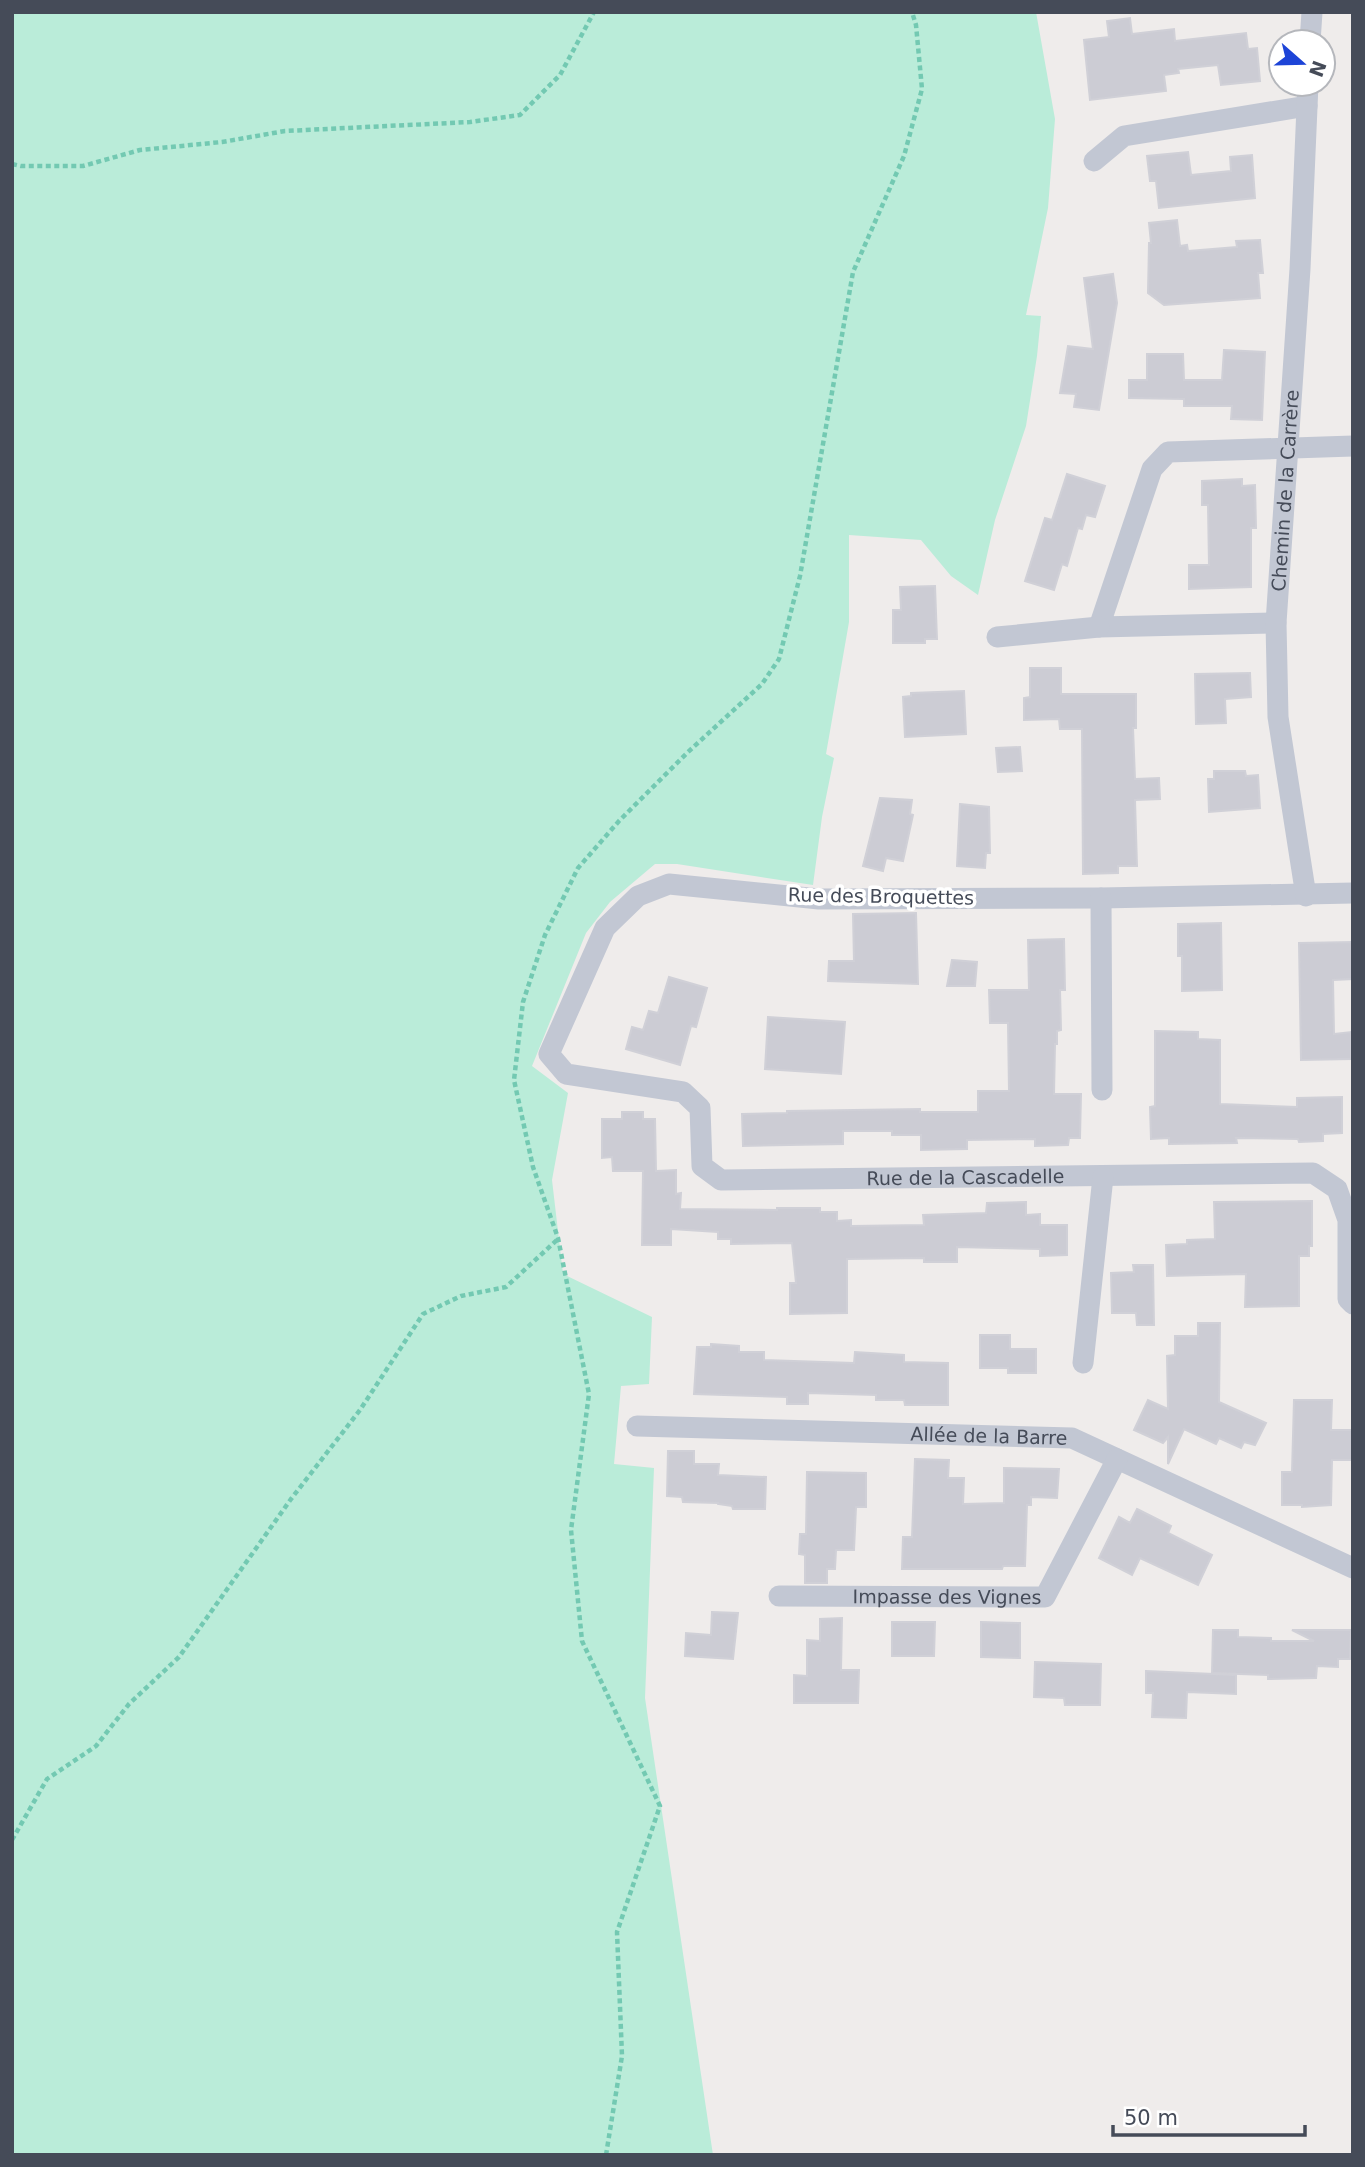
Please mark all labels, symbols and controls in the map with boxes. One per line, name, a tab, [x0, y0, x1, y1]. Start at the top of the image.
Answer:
north arrow	[1267, 28, 1337, 98]
text: N	[1305, 58, 1331, 80]
street label: Chemin de la Carrère	[1267, 389, 1303, 592]
street label: Rue des Broquettes	[788, 883, 974, 909]
street label: Rue de la Cascadelle	[866, 1165, 1065, 1189]
street label: Allée de la Barre	[910, 1423, 1068, 1449]
street label: Impasse des Vignes	[853, 1585, 1041, 1608]
scale bar	[1113, 2094, 1306, 2138]
text: 50 m	[1124, 2106, 1178, 2130]

